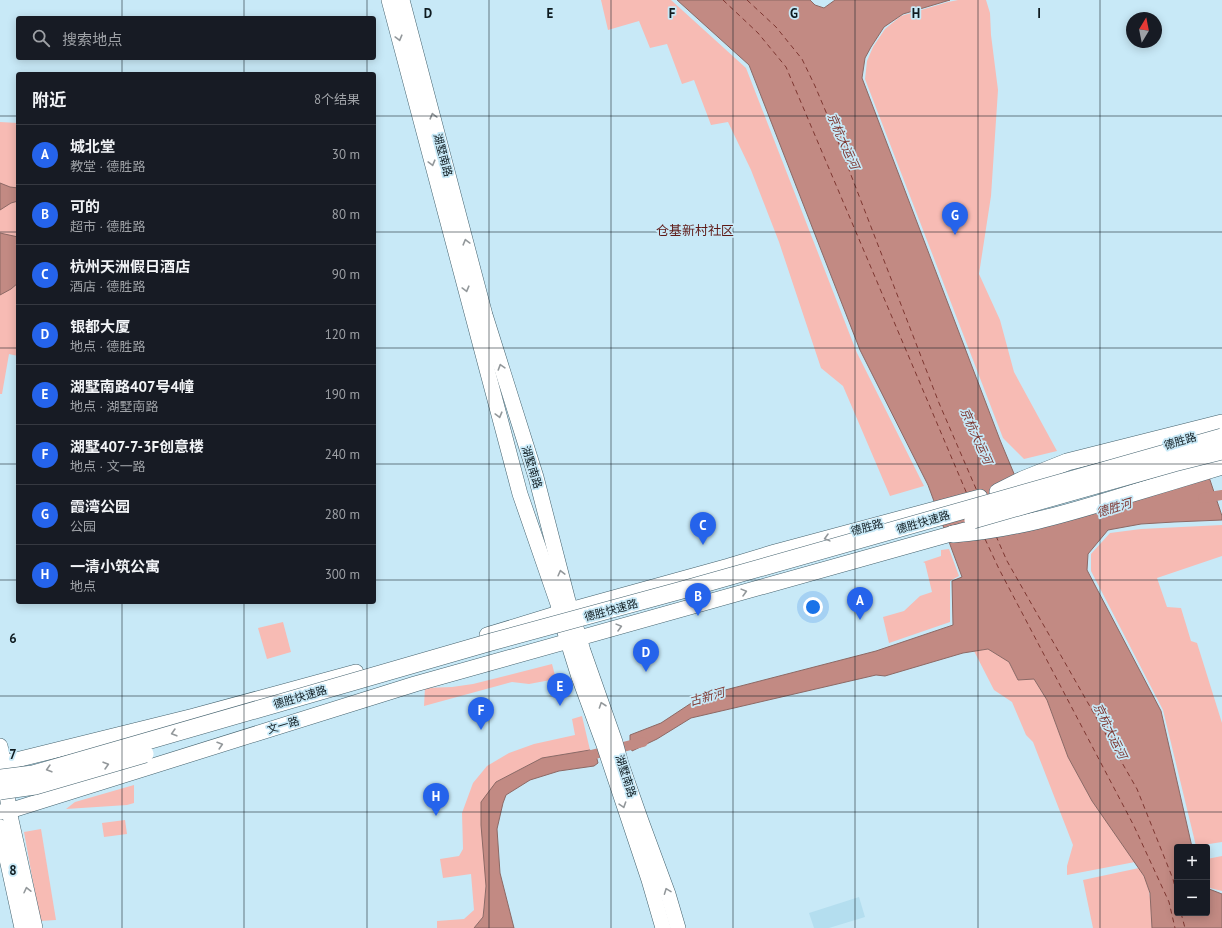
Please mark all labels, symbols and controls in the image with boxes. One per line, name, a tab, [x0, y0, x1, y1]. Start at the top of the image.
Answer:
text: D	[424, 5, 432, 22]
text: E	[547, 5, 554, 22]
text: F	[669, 5, 676, 22]
text: G	[790, 5, 798, 22]
text: H	[912, 5, 920, 22]
text: I	[1037, 5, 1041, 22]
north arrow	[1126, 12, 1162, 48]
search box	[16, 16, 376, 60]
icon: search	[30, 27, 52, 49]
text: 搜索地点	[62, 30, 122, 49]
one-way arrow	[394, 34, 403, 41]
text: 附近	[32, 89, 66, 111]
text: 8个结果	[314, 91, 360, 108]
water label: 京杭大运河	[824, 110, 863, 173]
one-way arrow	[429, 113, 438, 120]
street label: 湖墅南路	[431, 132, 455, 178]
text: 城北堂	[70, 137, 115, 156]
text: A	[41, 146, 49, 163]
text: 30 m	[332, 146, 360, 163]
text: 教堂 · 德胜路	[70, 158, 145, 175]
one-way arrow	[428, 160, 436, 167]
text: 可的	[70, 197, 100, 216]
pin: G	[942, 202, 968, 235]
text: B	[41, 206, 49, 223]
text: 80 m	[332, 206, 360, 223]
text: 超市 · 德胜路	[70, 218, 145, 235]
district label: 仓基新村社区	[656, 222, 734, 239]
one-way arrow	[462, 239, 471, 246]
text: 杭州天洲假日酒店	[70, 257, 190, 276]
text: C	[41, 266, 49, 283]
text: 90 m	[332, 266, 360, 283]
text: 酒店 · 德胜路	[70, 278, 145, 295]
one-way arrow	[461, 286, 469, 292]
text: 银都大厦	[70, 317, 130, 336]
text: D	[41, 326, 49, 343]
text: 120 m	[325, 326, 360, 343]
text: 地点 · 德胜路	[70, 338, 145, 355]
one-way arrow	[497, 364, 506, 371]
text: 湖墅南路407号4幢	[70, 377, 194, 396]
text: E	[42, 386, 48, 403]
text: 190 m	[325, 386, 360, 403]
text: 地点 · 湖墅南路	[70, 398, 158, 415]
water label: 京杭大运河	[957, 405, 996, 468]
one-way arrow	[494, 411, 503, 418]
street label: 德胜路	[1162, 430, 1198, 452]
text: 湖墅407-7-3F创意楼	[70, 437, 204, 456]
street label: 湖墅南路	[519, 444, 545, 490]
text: F	[42, 446, 48, 463]
text: 240 m	[325, 446, 360, 463]
text: 地点 · 文一路	[70, 458, 145, 475]
water label: 德胜河	[1094, 495, 1135, 520]
text: 霞湾公园	[70, 497, 130, 516]
text: G	[41, 506, 49, 523]
text: 280 m	[325, 506, 360, 523]
street label: 德胜快速路	[895, 508, 951, 536]
pin: C	[690, 512, 716, 545]
street label: 德胜路	[849, 516, 885, 538]
text: 公园	[70, 518, 96, 535]
one-way arrow	[823, 533, 830, 542]
text: 一清小筑公寓	[70, 557, 160, 576]
text: H	[41, 566, 49, 583]
text: 300 m	[325, 566, 360, 583]
one-way arrow	[557, 569, 566, 576]
text: 地点	[70, 578, 96, 595]
pin: B	[685, 583, 711, 616]
pin: A	[847, 587, 873, 620]
one-way arrow	[741, 589, 747, 597]
street label: 德胜快速路	[583, 596, 639, 624]
your location	[803, 597, 823, 617]
one-way arrow	[615, 623, 622, 632]
text: 6	[9, 630, 17, 647]
pin: D	[633, 639, 659, 672]
pin: E	[547, 673, 573, 706]
street label: 德胜快速路	[272, 683, 328, 711]
water label: 古新河	[687, 684, 728, 709]
pin: F	[468, 697, 494, 730]
water label: 京杭大运河	[1091, 701, 1131, 763]
one-way arrow	[598, 702, 607, 709]
street label: 文一路	[265, 713, 301, 737]
one-way arrow	[171, 728, 178, 737]
one-way arrow	[217, 741, 224, 750]
text: 7	[9, 746, 17, 763]
street label: 湖墅南路	[613, 753, 639, 799]
one-way arrow	[102, 761, 109, 770]
one-way arrow	[46, 764, 53, 773]
pin: H	[423, 783, 449, 816]
one-way arrow	[619, 801, 627, 808]
map controls	[1174, 844, 1210, 916]
button: +	[1174, 844, 1210, 880]
text: 8	[9, 862, 17, 879]
button: −	[1174, 880, 1210, 916]
one-way arrow	[24, 887, 32, 893]
one-way arrow	[663, 887, 671, 894]

